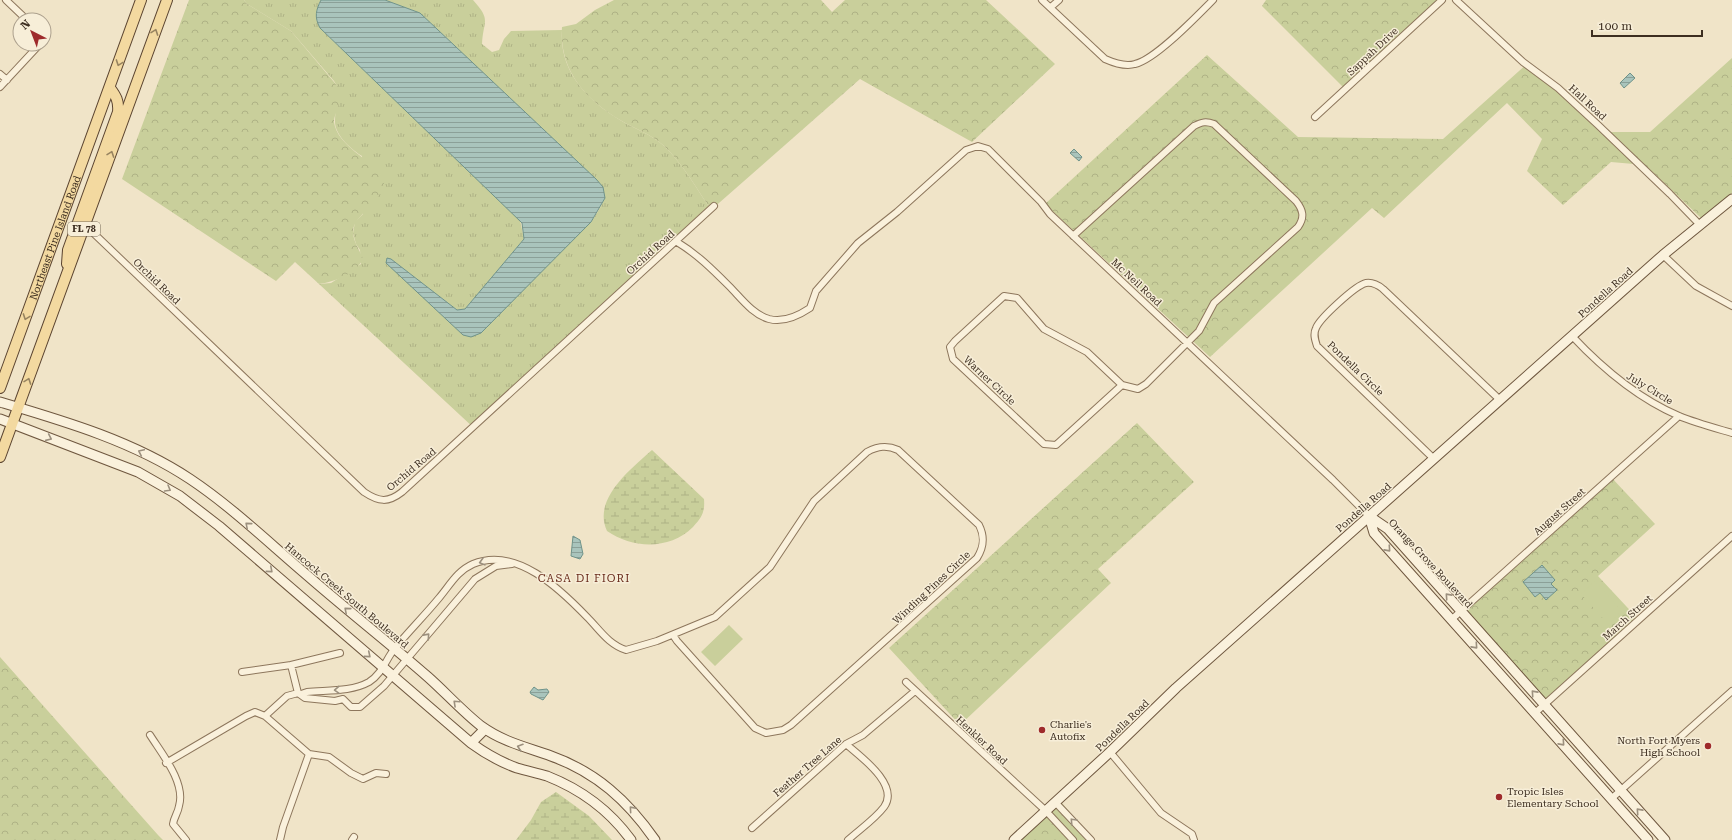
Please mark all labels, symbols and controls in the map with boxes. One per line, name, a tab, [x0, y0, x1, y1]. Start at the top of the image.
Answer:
north arrow	[12, 12, 52, 52]
scale bar	[1592, 12, 1702, 38]
text: N	[18, 17, 34, 33]
text: 100 m	[1598, 19, 1632, 33]
street label: Sappah Drive	[1345, 25, 1400, 78]
one-way arrow	[151, 28, 159, 35]
one-way arrow	[115, 59, 123, 66]
street label: Hall Road	[1567, 82, 1609, 123]
one-way arrow	[106, 151, 115, 158]
street label: Northeast Pine Island Road	[27, 174, 83, 302]
road number: FL 78	[68, 222, 100, 236]
street label: Orchid Road	[624, 228, 677, 277]
street label: Orchid Road	[131, 256, 183, 307]
street label: Mc Neil Road	[1109, 256, 1164, 309]
street label: Pondella Road	[1576, 265, 1635, 320]
one-way arrow	[23, 313, 31, 320]
street label: Pondella Circle	[1325, 339, 1386, 398]
street label: Warner Circle	[962, 354, 1018, 407]
street label: July Circle	[1625, 370, 1675, 407]
one-way arrow	[23, 378, 31, 385]
one-way arrow	[45, 433, 52, 441]
street label: Orchid Road	[385, 445, 439, 493]
one-way arrow	[138, 449, 146, 457]
street label: Pondella Road	[1334, 480, 1394, 534]
one-way arrow	[164, 484, 171, 491]
street label: August Street	[1532, 485, 1587, 537]
street label: Orange Grove Boulevard	[1386, 517, 1475, 611]
one-way arrow	[246, 522, 253, 529]
street label: Hancock Creek South Boulevard	[283, 540, 411, 651]
one-way arrow	[1384, 544, 1391, 552]
street label: Winding Pines Circle	[890, 548, 973, 626]
one-way arrow	[478, 557, 485, 566]
one-way arrow	[265, 565, 272, 572]
district label: CASA DI FIORI	[538, 572, 630, 585]
street label: March Street	[1601, 592, 1654, 642]
one-way arrow	[1445, 593, 1452, 601]
one-way arrow	[344, 607, 351, 614]
one-way arrow	[423, 633, 430, 640]
one-way arrow	[1470, 641, 1478, 649]
one-way arrow	[363, 650, 370, 657]
one-way arrow	[334, 685, 340, 694]
one-way arrow	[1532, 690, 1539, 698]
street label: Pondella Road	[1094, 697, 1152, 753]
one-way arrow	[453, 701, 461, 708]
street label: Henkler Road	[954, 714, 1010, 767]
place label: Charlie's Autofix	[1050, 719, 1092, 742]
marker: Charlie's Autofix	[1037, 725, 1047, 735]
street label: Feather Tree Lane	[771, 734, 844, 799]
place label: North Fort Myers High School	[1617, 735, 1700, 758]
one-way arrow	[1557, 738, 1564, 746]
marker: North Fort Myers High School	[1703, 741, 1713, 751]
one-way arrow	[517, 743, 524, 752]
place label: Tropic Isles Elementary School	[1507, 786, 1599, 809]
marker: Tropic Isles Elementary School	[1494, 792, 1504, 802]
one-way arrow	[629, 806, 636, 814]
one-way arrow	[1637, 808, 1644, 816]
one-way arrow	[1070, 818, 1078, 826]

